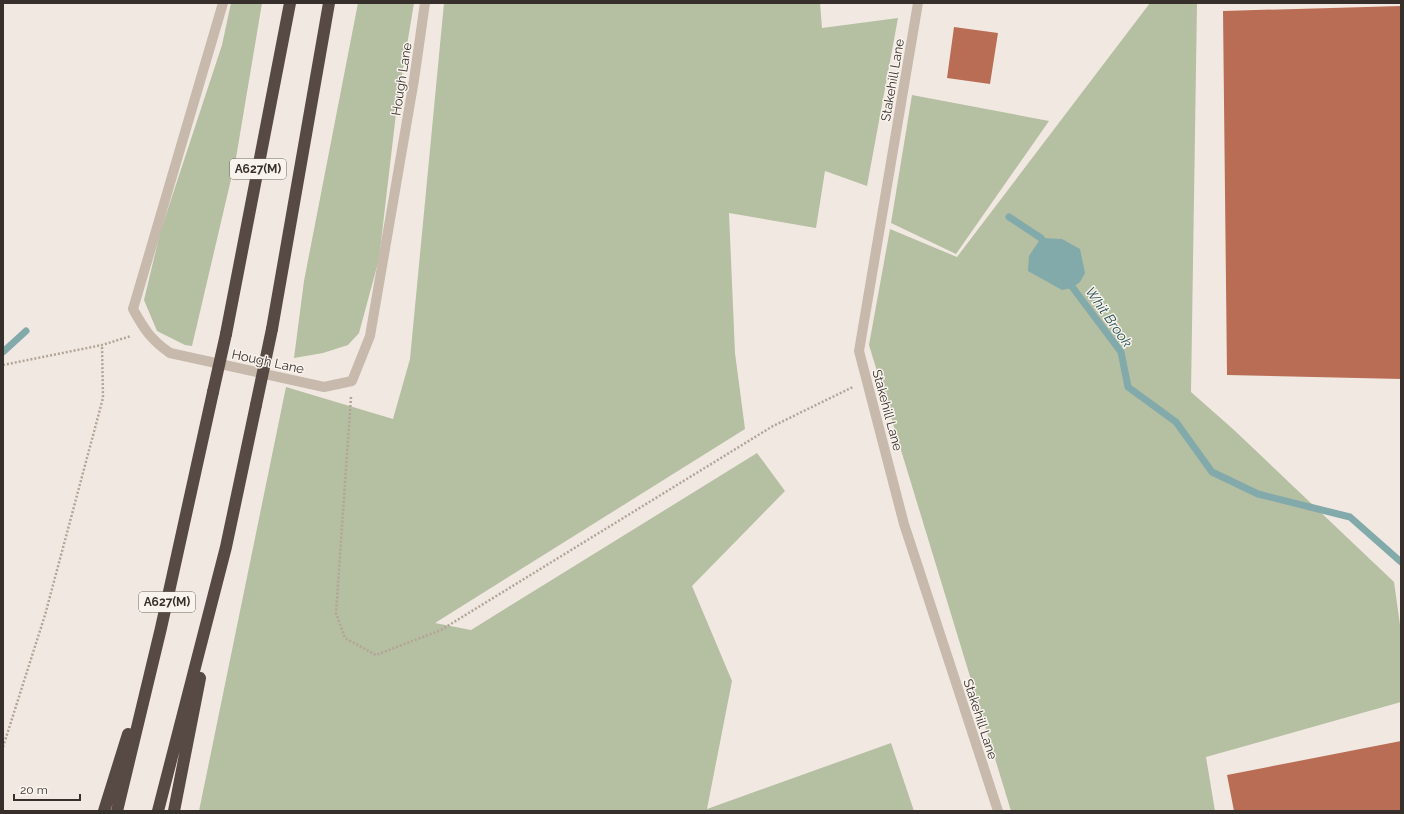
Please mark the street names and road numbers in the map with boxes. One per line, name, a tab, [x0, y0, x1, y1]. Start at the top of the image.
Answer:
street label: Stakehill Lane	[878, 37, 907, 123]
street label: Hough Lane	[388, 41, 415, 117]
road number: A627(M)	[230, 159, 286, 179]
street label: Hough Lane	[230, 346, 306, 377]
street label: Stakehill Lane	[869, 368, 906, 453]
road number: A627(M)	[139, 592, 195, 612]
street label: Stakehill Lane	[960, 677, 1001, 762]

